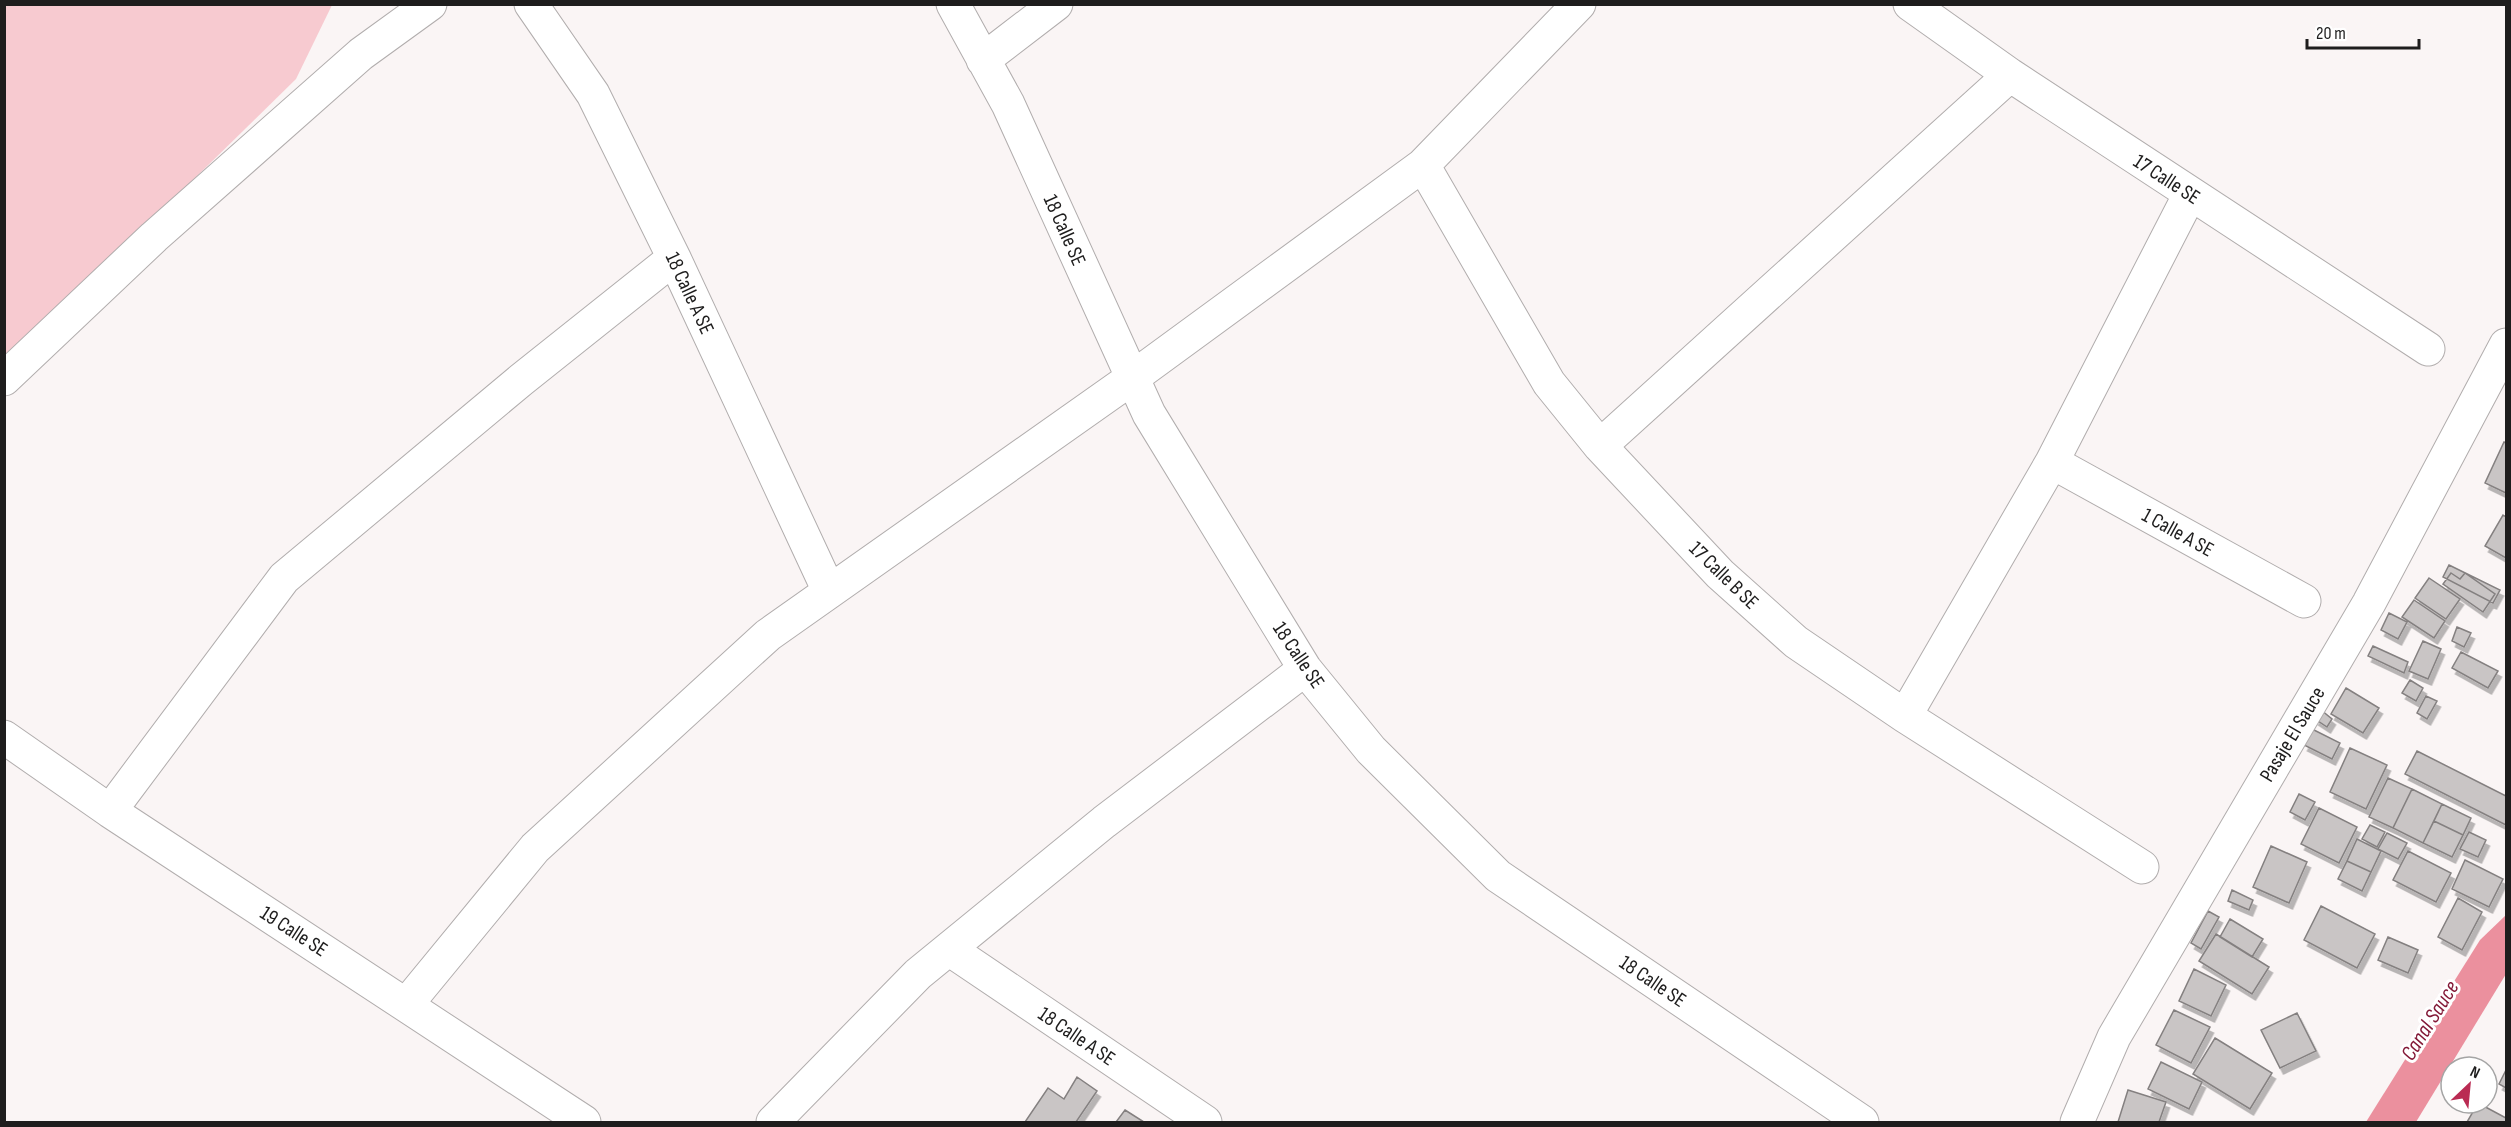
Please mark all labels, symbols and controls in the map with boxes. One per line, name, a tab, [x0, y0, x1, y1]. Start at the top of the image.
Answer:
scale bar	[2307, 12, 2420, 50]
text: 20 m	[2316, 23, 2346, 44]
street label: 17 Calle SE	[2129, 149, 2205, 210]
street label: 18 Calle SE	[1038, 191, 1091, 270]
street label: 18 Calle A SE	[660, 248, 719, 338]
street label: 1 Calle A SE	[2138, 503, 2218, 562]
street label: 17 Calle B SE	[1684, 536, 1764, 615]
street label: 18 Calle SE	[1267, 617, 1330, 693]
street label: Pasaje El Sauce	[2254, 682, 2331, 786]
street label: 19 Calle SE	[255, 900, 332, 962]
street label: 18 Calle SE	[1615, 950, 1691, 1013]
water label: Canal Sauce	[2395, 975, 2466, 1066]
street label: 18 Calle A SE	[1034, 1002, 1120, 1071]
north arrow	[2439, 1055, 2499, 1115]
text: N	[2467, 1062, 2483, 1083]

